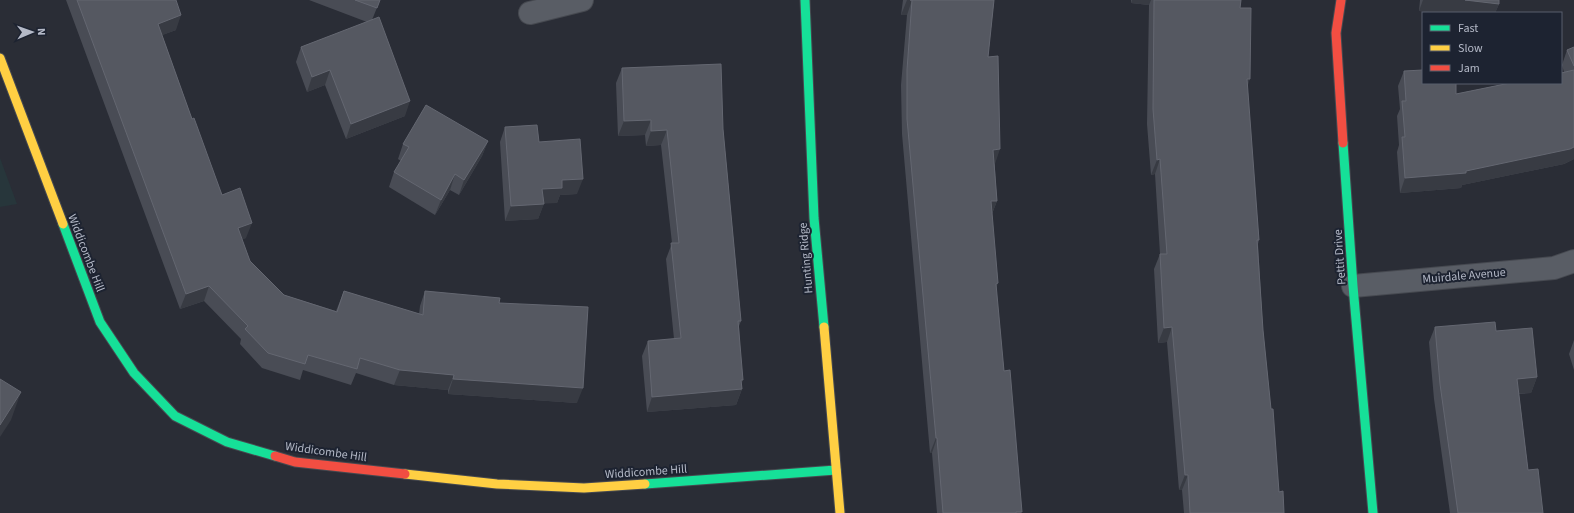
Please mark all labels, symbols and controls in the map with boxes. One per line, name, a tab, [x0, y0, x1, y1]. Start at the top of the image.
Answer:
north arrow	[12, 12, 52, 52]
legend	[1422, 12, 1562, 84]
text: Fast	[1458, 20, 1478, 37]
text: N	[34, 28, 49, 36]
text: Slow	[1458, 40, 1483, 57]
text: Jam	[1458, 60, 1480, 77]
street label: Widdicombe Hill	[63, 212, 109, 294]
street label: Hunting Ridge	[794, 222, 818, 294]
street label: Pettit Drive	[1330, 229, 1350, 285]
street label: Muirdale Avenue	[1422, 264, 1506, 288]
street label: Widdicombe Hill	[284, 438, 368, 466]
street label: Widdicombe Hill	[604, 461, 688, 483]

